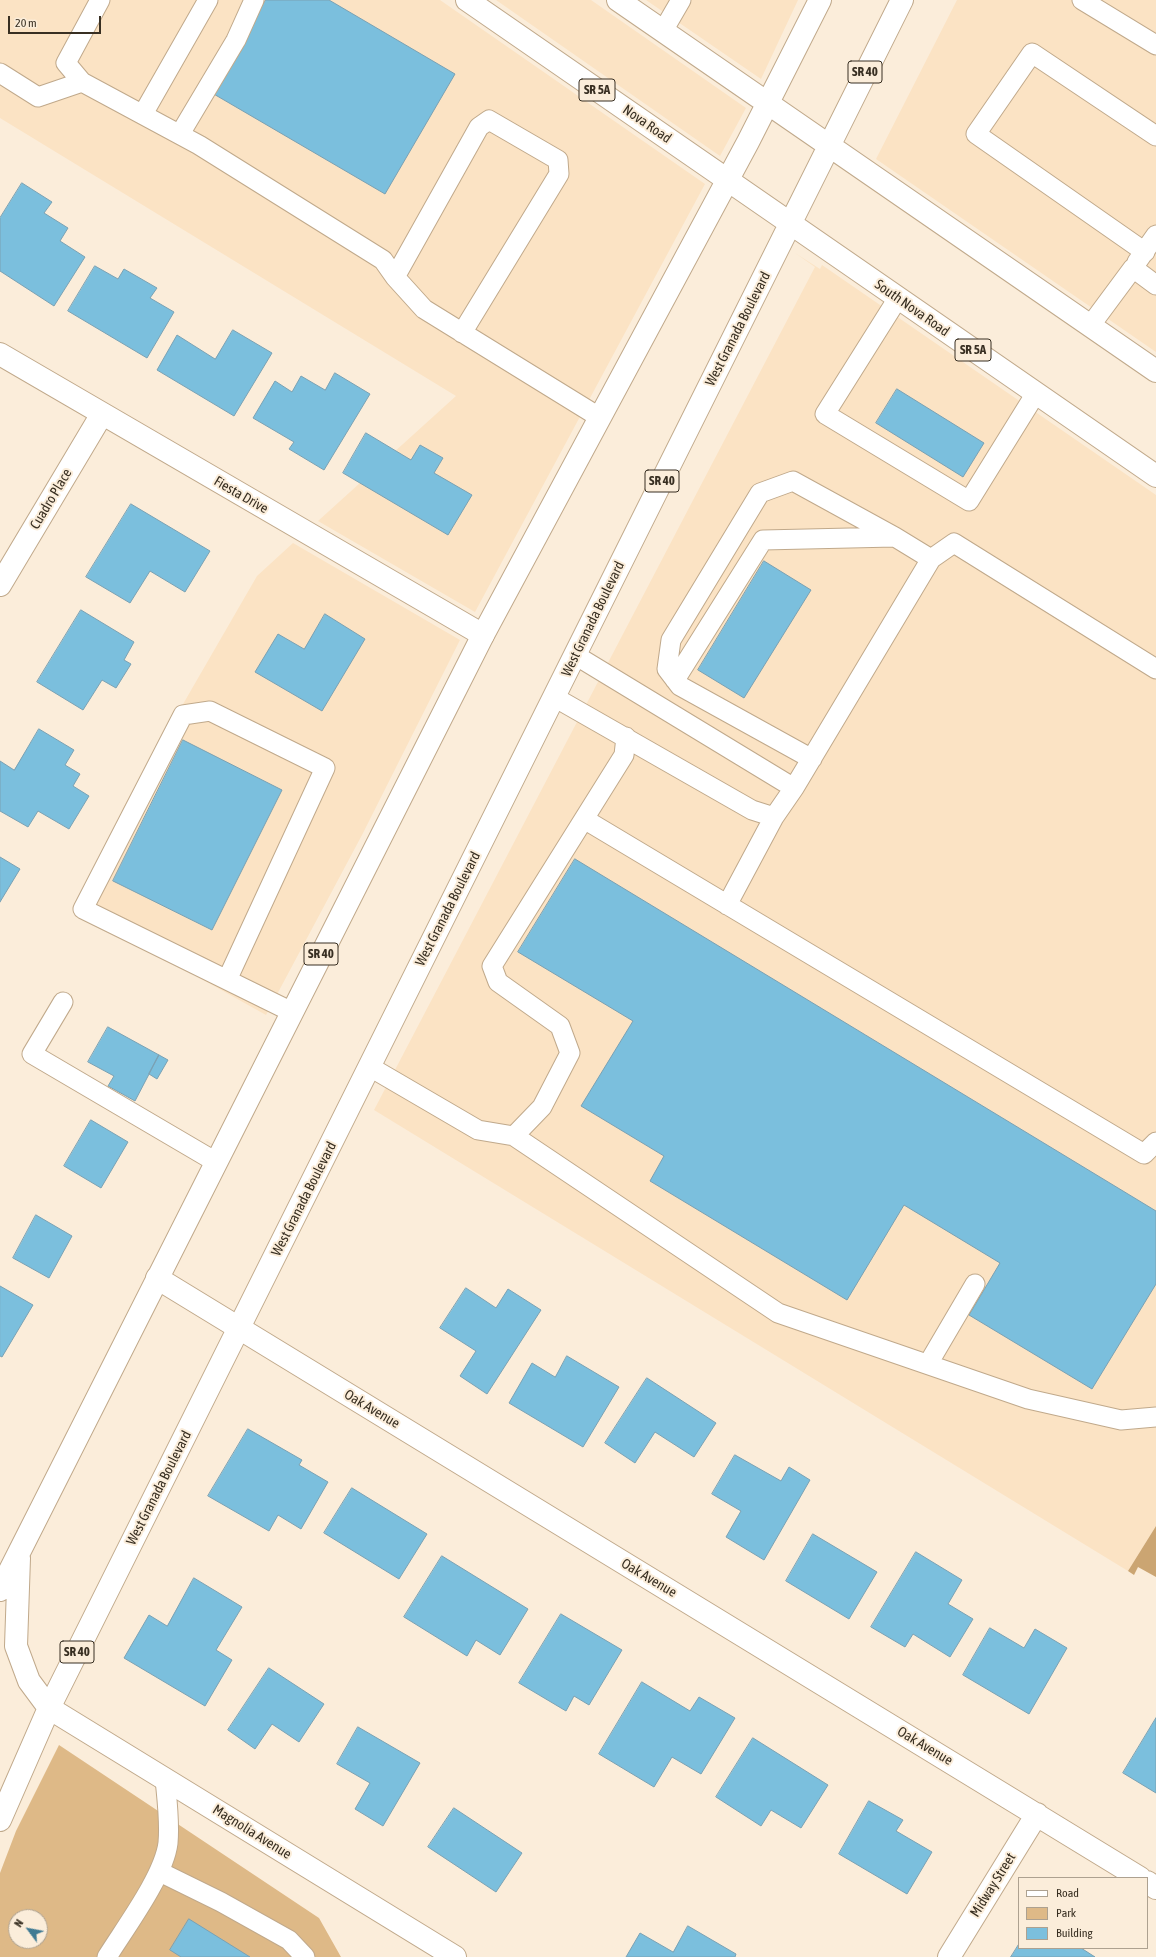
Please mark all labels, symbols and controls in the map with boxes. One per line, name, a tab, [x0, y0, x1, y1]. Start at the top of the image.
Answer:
scale bar	[10, 8, 103, 34]
text: 20 m	[15, 16, 37, 30]
road number: SR 40	[848, 61, 882, 83]
road number: SR 5A	[579, 79, 615, 101]
street label: Nova Road	[619, 101, 675, 147]
street label: West Granada Boulevard	[702, 269, 774, 389]
street label: South Nova Road	[871, 276, 953, 340]
road number: SR 5A	[955, 339, 991, 361]
street label: Cuadro Place	[26, 466, 76, 532]
road number: SR 40	[645, 470, 679, 492]
street label: Fiesta Drive	[211, 473, 271, 517]
street label: West Granada Boulevard	[558, 559, 628, 679]
street label: West Granada Boulevard	[412, 849, 484, 969]
road number: SR 40	[304, 943, 338, 965]
street label: West Granada Boulevard	[268, 1139, 340, 1259]
street label: Oak Avenue	[341, 1386, 403, 1432]
street label: West Granada Boulevard	[123, 1428, 195, 1548]
street label: Oak Avenue	[618, 1555, 680, 1601]
road number: SR 40	[60, 1641, 94, 1663]
street label: Oak Avenue	[894, 1723, 956, 1769]
street label: Magnolia Avenue	[210, 1801, 294, 1863]
street label: Midway Street	[967, 1850, 1019, 1920]
legend	[1018, 1877, 1148, 1949]
text: Road	[1056, 1886, 1079, 1900]
text: Park	[1056, 1906, 1076, 1920]
north arrow	[8, 1909, 48, 1949]
text: N	[12, 1917, 25, 1929]
text: Building	[1056, 1926, 1093, 1940]

